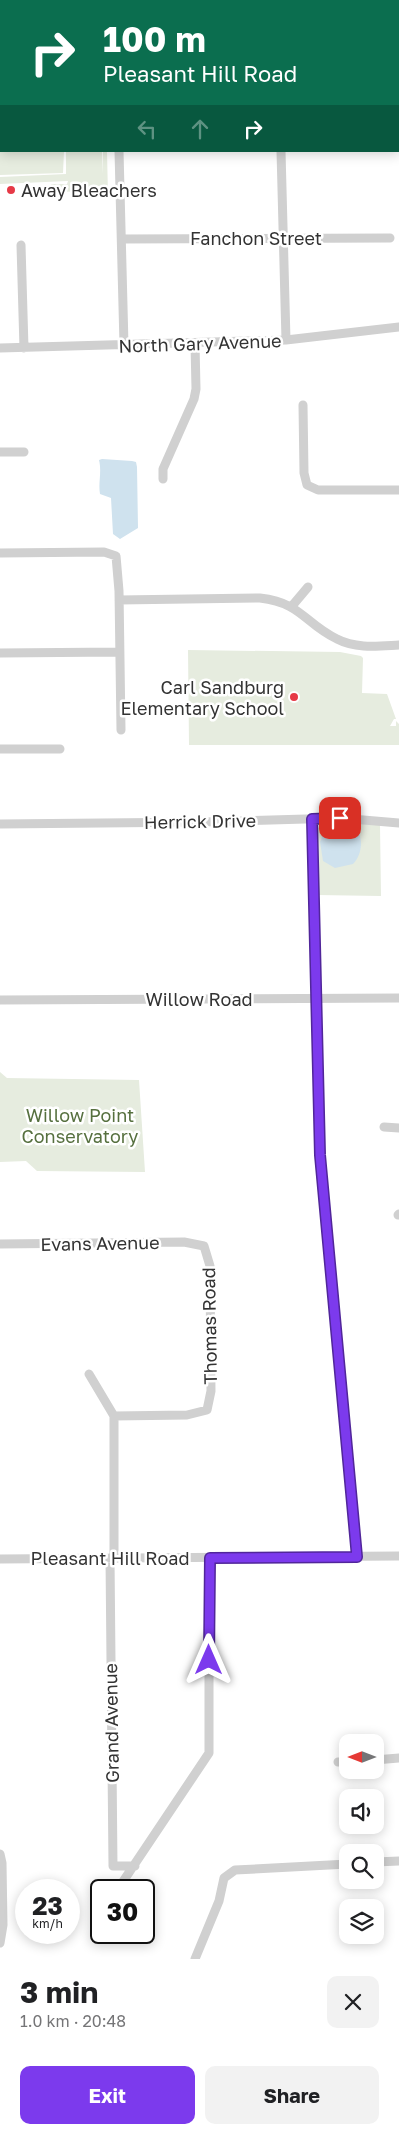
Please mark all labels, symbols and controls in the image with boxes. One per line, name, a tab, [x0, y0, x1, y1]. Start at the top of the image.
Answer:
text: 100 m	[103, 18, 206, 60]
icon: right	[20, 20, 85, 85]
text: Pleasant Hill Road	[103, 60, 297, 87]
icon: left	[133, 115, 161, 143]
icon: ahead	[186, 115, 214, 143]
icon: right	[239, 115, 267, 143]
place label: Away Bleachers	[21, 179, 157, 201]
marker: Away Bleachers	[5, 184, 17, 196]
street label: Fanchon Street	[190, 227, 322, 249]
street label: North Gary Avenue	[118, 329, 282, 357]
place label: Carl Sandburg Elementary School	[120, 676, 284, 719]
marker: Carl Sandburg Elementary School	[288, 691, 300, 703]
pin	[319, 797, 361, 839]
icon: arrive	[326, 804, 354, 832]
street label: Herrick Drive	[144, 809, 256, 833]
street label: Willow Road	[145, 988, 253, 1010]
park label: Willow Point Conservatory	[22, 1104, 138, 1147]
street label: Evans Avenue	[40, 1231, 160, 1255]
street label: Thomas Road	[197, 1267, 221, 1385]
street label: Pleasant Hill Road	[31, 1547, 189, 1569]
position arrow	[182, 1633, 234, 1685]
street label: Grand Avenue	[99, 1663, 123, 1783]
north arrow	[339, 1734, 384, 1779]
map controls	[339, 1734, 384, 1944]
button: sound	[339, 1789, 384, 1834]
button: search	[339, 1844, 384, 1889]
speed limit sign: 30	[90, 1879, 155, 1944]
text: 23	[32, 1890, 63, 1921]
button: layers	[339, 1899, 384, 1944]
text: km/h	[32, 1916, 63, 1931]
text: 3 min	[20, 1974, 98, 2010]
button: close	[327, 1976, 379, 2028]
text: 1.0 km · 20:48	[20, 2011, 126, 2031]
button: Exit	[20, 2066, 195, 2124]
button: Share	[205, 2066, 379, 2124]

